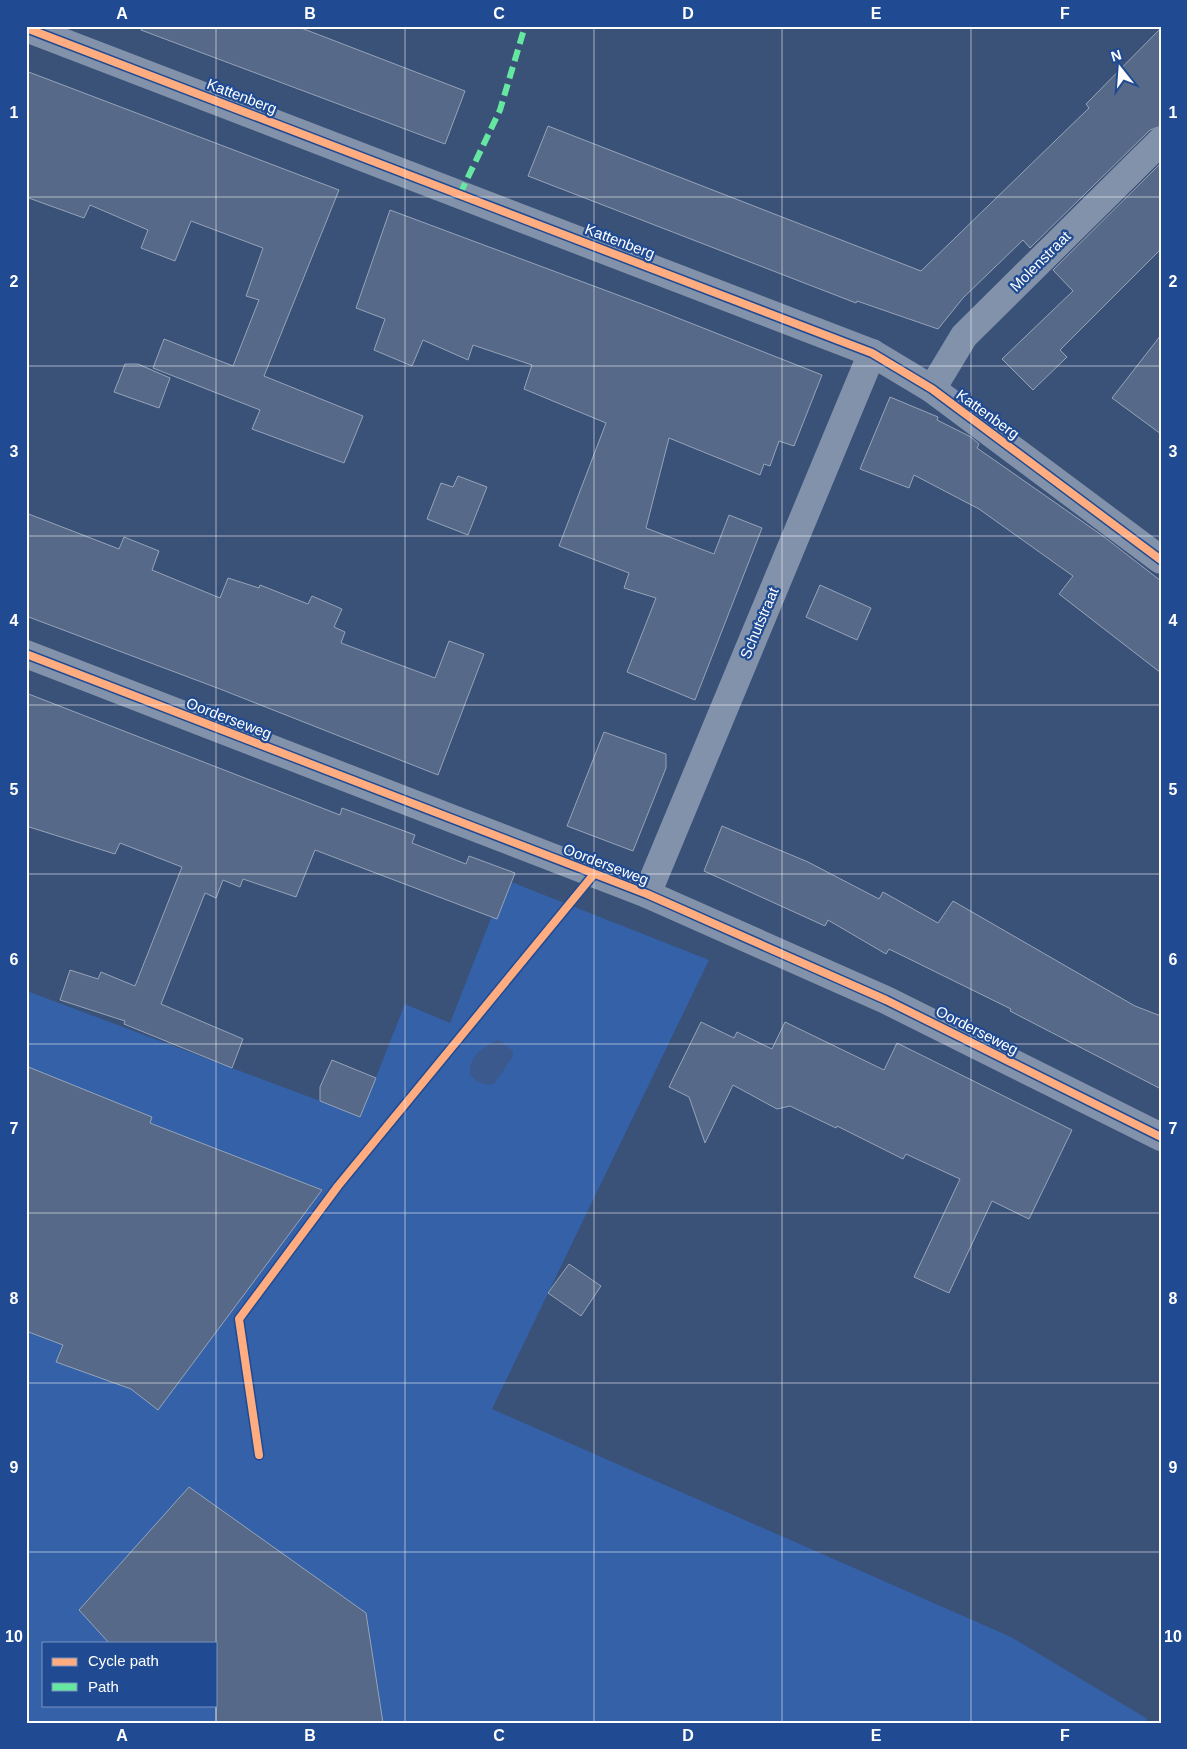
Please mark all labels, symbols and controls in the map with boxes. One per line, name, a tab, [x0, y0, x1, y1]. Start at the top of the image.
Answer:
text: A	[116, 5, 128, 22]
text: B	[304, 5, 316, 22]
text: C	[493, 5, 505, 22]
text: D	[682, 5, 694, 22]
text: E	[871, 5, 882, 22]
text: F	[1060, 5, 1070, 22]
north arrow	[1094, 42, 1144, 92]
text: N	[1109, 46, 1123, 65]
street label: Kattenberg	[205, 75, 279, 117]
text: 1	[10, 104, 19, 121]
text: 1	[1169, 104, 1178, 121]
street label: Kattenberg	[583, 220, 657, 262]
street label: Molenstraat	[1006, 227, 1074, 295]
text: 2	[10, 273, 19, 290]
text: 2	[1169, 273, 1178, 290]
street label: Kattenberg	[953, 386, 1023, 442]
text: 3	[10, 443, 19, 460]
text: 3	[1169, 443, 1178, 460]
street label: Schutstraat	[736, 584, 782, 661]
text: 4	[10, 612, 19, 629]
text: 4	[1169, 612, 1178, 629]
street label: Oorderseweg	[184, 694, 274, 742]
text: 5	[10, 781, 19, 798]
text: 5	[1169, 781, 1178, 798]
street label: Oorderseweg	[561, 840, 651, 888]
text: 6	[10, 951, 19, 968]
text: 6	[1169, 951, 1178, 968]
street label: Oorderseweg	[933, 1002, 1021, 1058]
text: 7	[10, 1120, 19, 1137]
text: 7	[1169, 1120, 1178, 1137]
text: 8	[10, 1290, 19, 1307]
text: 8	[1169, 1290, 1178, 1307]
text: 9	[10, 1459, 19, 1476]
text: 9	[1169, 1459, 1178, 1476]
text: 10	[5, 1628, 23, 1645]
text: 10	[1164, 1628, 1182, 1645]
legend	[42, 1642, 218, 1706]
text: Cycle path	[88, 1652, 159, 1669]
text: Path	[88, 1678, 119, 1695]
text: A	[116, 1727, 128, 1744]
text: B	[304, 1727, 316, 1744]
text: C	[493, 1727, 505, 1744]
text: D	[682, 1727, 694, 1744]
text: E	[871, 1727, 882, 1744]
text: F	[1060, 1727, 1070, 1744]

